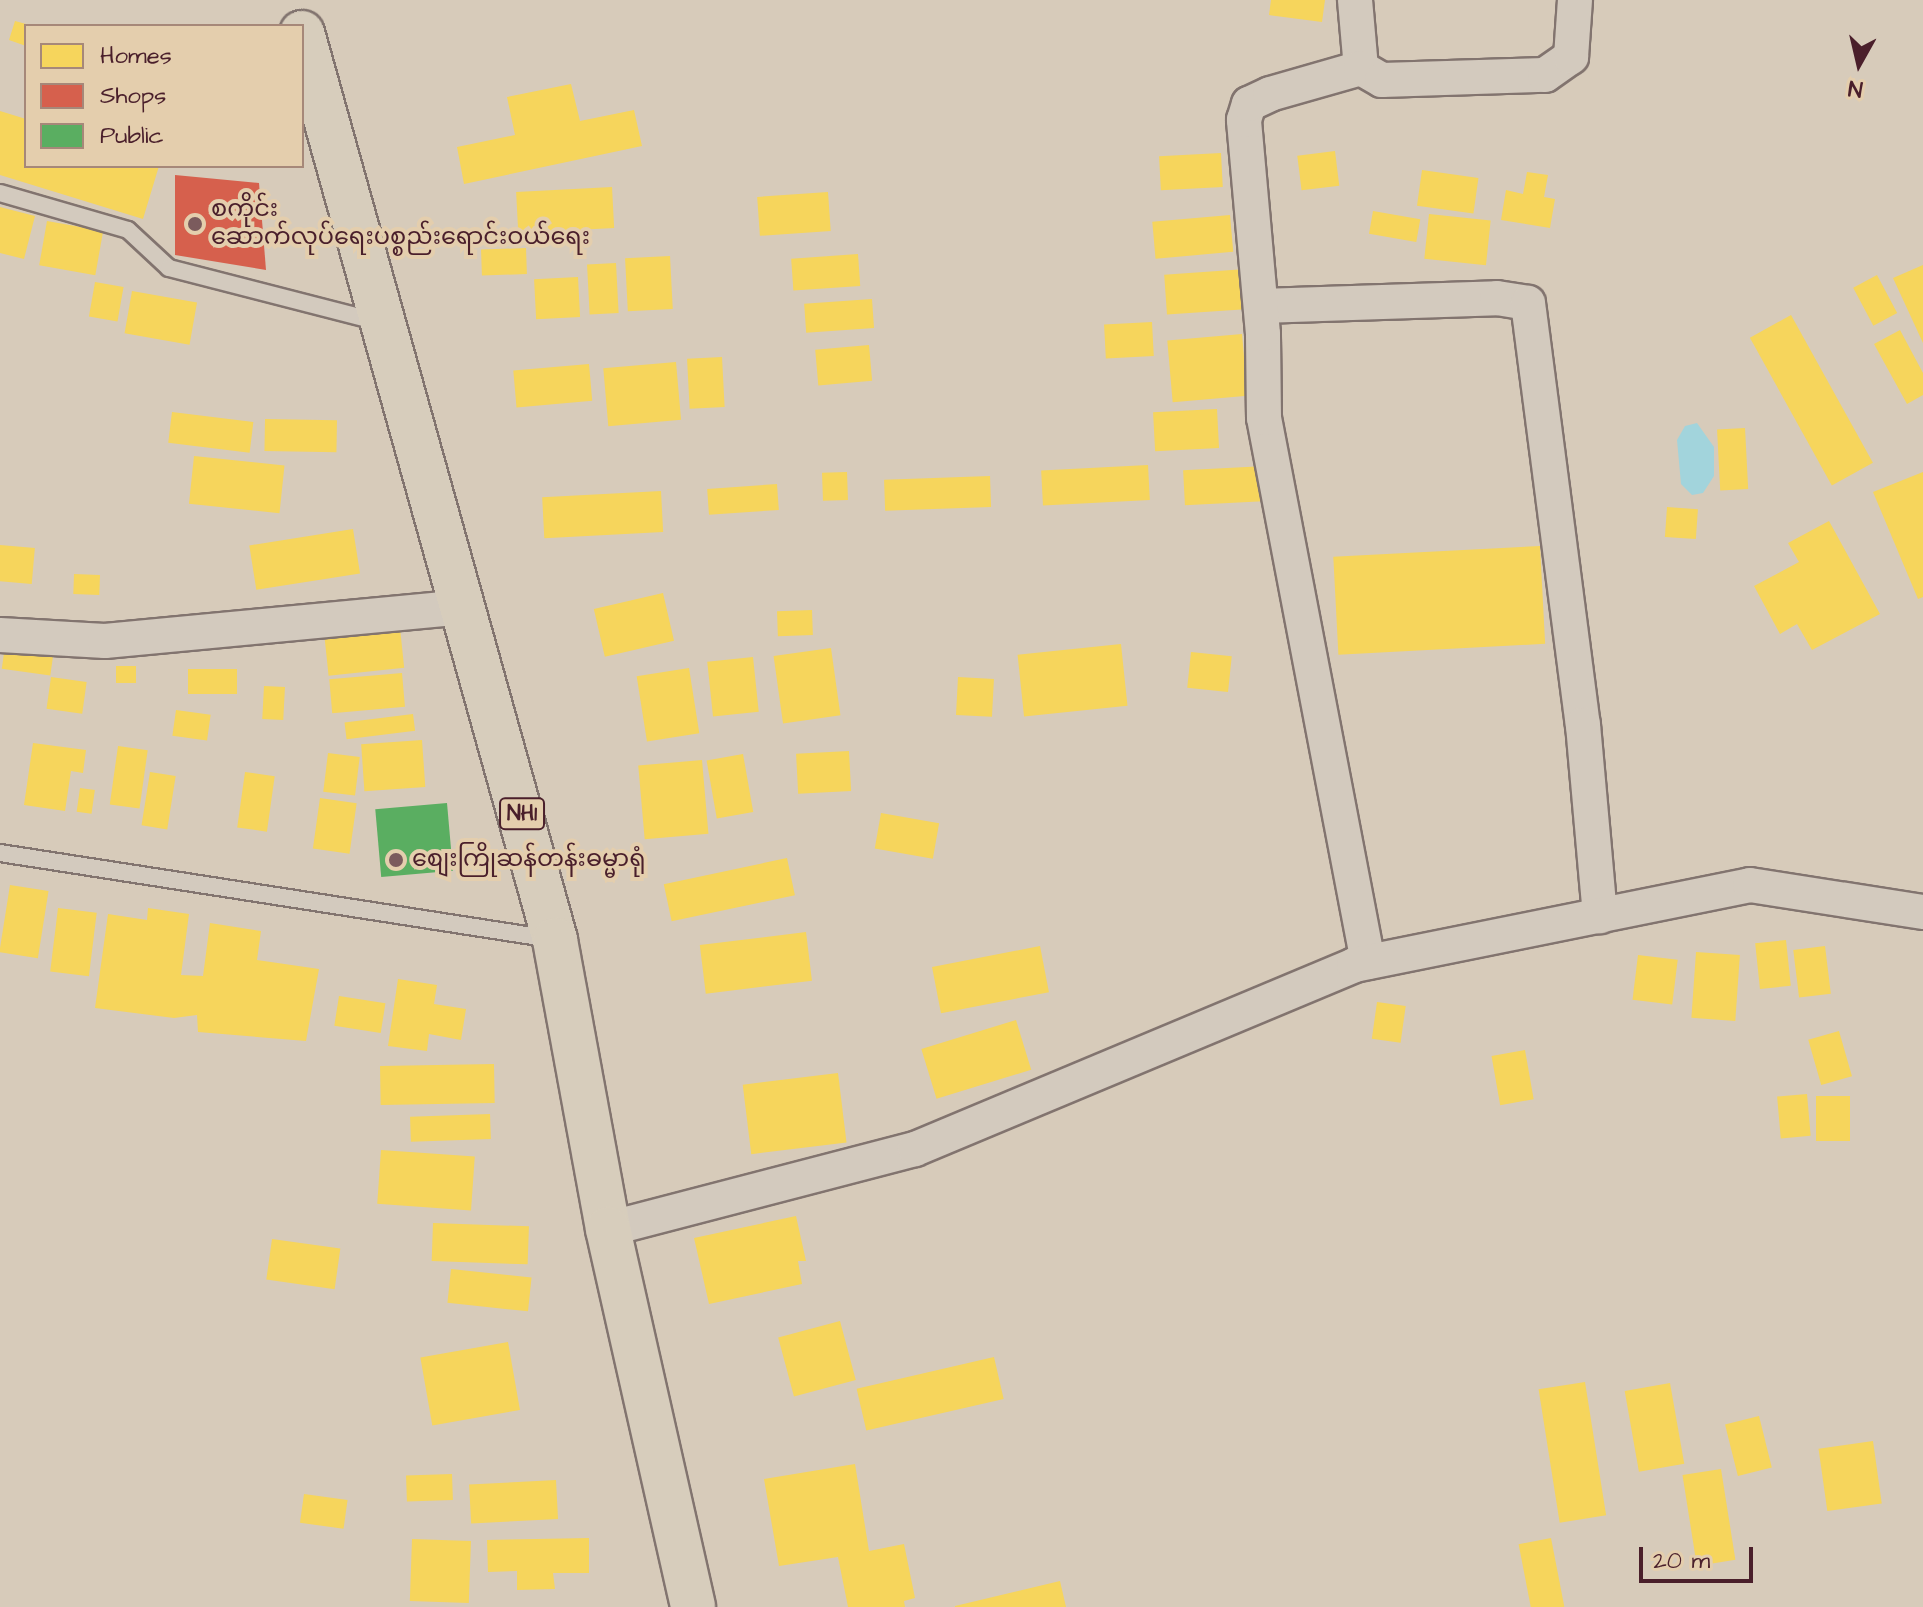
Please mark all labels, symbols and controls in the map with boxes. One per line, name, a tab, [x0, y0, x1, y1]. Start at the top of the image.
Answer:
legend	[24, 24, 304, 168]
north arrow	[1819, 24, 1899, 104]
text: Homes	[100, 39, 172, 73]
text: N	[1847, 72, 1865, 105]
text: Shops	[100, 79, 166, 113]
text: Public	[100, 119, 164, 153]
place label: စကိုင်း ဆောက်လုပ်ရေးပစ္စည်းရောင်းဝယ်ရေး	[211, 196, 590, 252]
marker: စကိုင်း ဆောက်လုပ်ရေးပစ္စည်းရောင်းဝယ်ရေး	[186, 215, 204, 233]
road number: NH1	[498, 796, 546, 832]
place label: စျေးကြိုဆန်တန်းဓမ္မာရုံ	[412, 846, 646, 874]
marker: စျေးကြိုဆန်တန်းဓမ္မာရုံ	[387, 851, 405, 869]
scale bar	[1643, 1531, 1757, 1581]
text: 20 m	[1653, 1544, 1710, 1578]

